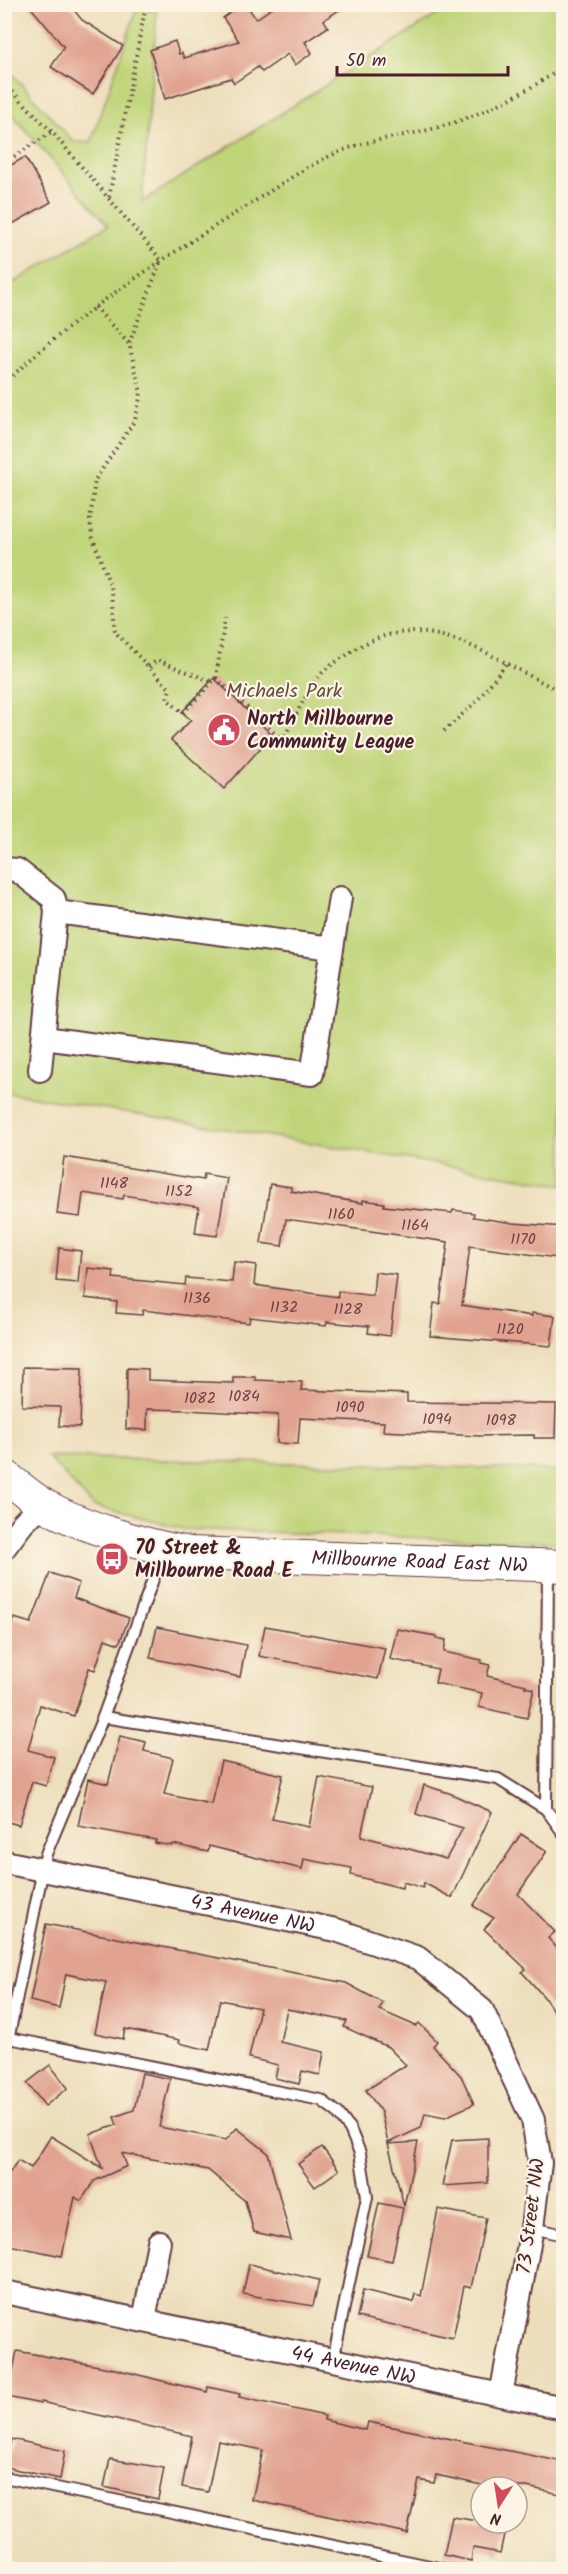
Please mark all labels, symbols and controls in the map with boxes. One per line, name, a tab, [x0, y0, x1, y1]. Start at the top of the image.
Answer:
scale bar	[337, 39, 508, 77]
text: 50 m	[346, 47, 386, 76]
park label: Michaels Park	[226, 676, 343, 708]
place label: North Millbourne Community League	[247, 704, 415, 759]
public building icon: North Millbourne Community League	[206, 712, 242, 748]
house number: 1148	[100, 1171, 129, 1196]
house number: 1152	[165, 1179, 193, 1204]
house number: 1160	[328, 1202, 354, 1227]
house number: 1164	[401, 1213, 429, 1238]
house number: 1170	[510, 1227, 536, 1252]
house number: 1136	[183, 1286, 211, 1311]
house number: 1132	[270, 1295, 298, 1320]
house number: 1128	[334, 1297, 363, 1322]
house number: 1120	[496, 1317, 524, 1342]
house number: 1084	[228, 1384, 260, 1409]
house number: 1082	[184, 1386, 216, 1411]
house number: 1090	[336, 1395, 364, 1420]
house number: 1094	[422, 1407, 452, 1432]
house number: 1098	[486, 1408, 517, 1433]
place label: 70 Street & Millbourne Road E	[135, 1533, 294, 1588]
bus stop icon: 70 Street & Millbourne Road E	[94, 1541, 130, 1577]
street label: Millbourne Road East NW	[311, 1543, 528, 1583]
street label: 43 Avenue NW	[187, 1887, 318, 1943]
street label: 73 Street NW	[509, 2156, 555, 2276]
street label: 44 Avenue NW	[288, 2338, 418, 2395]
north arrow	[469, 2475, 529, 2535]
text: N	[489, 2505, 504, 2531]

